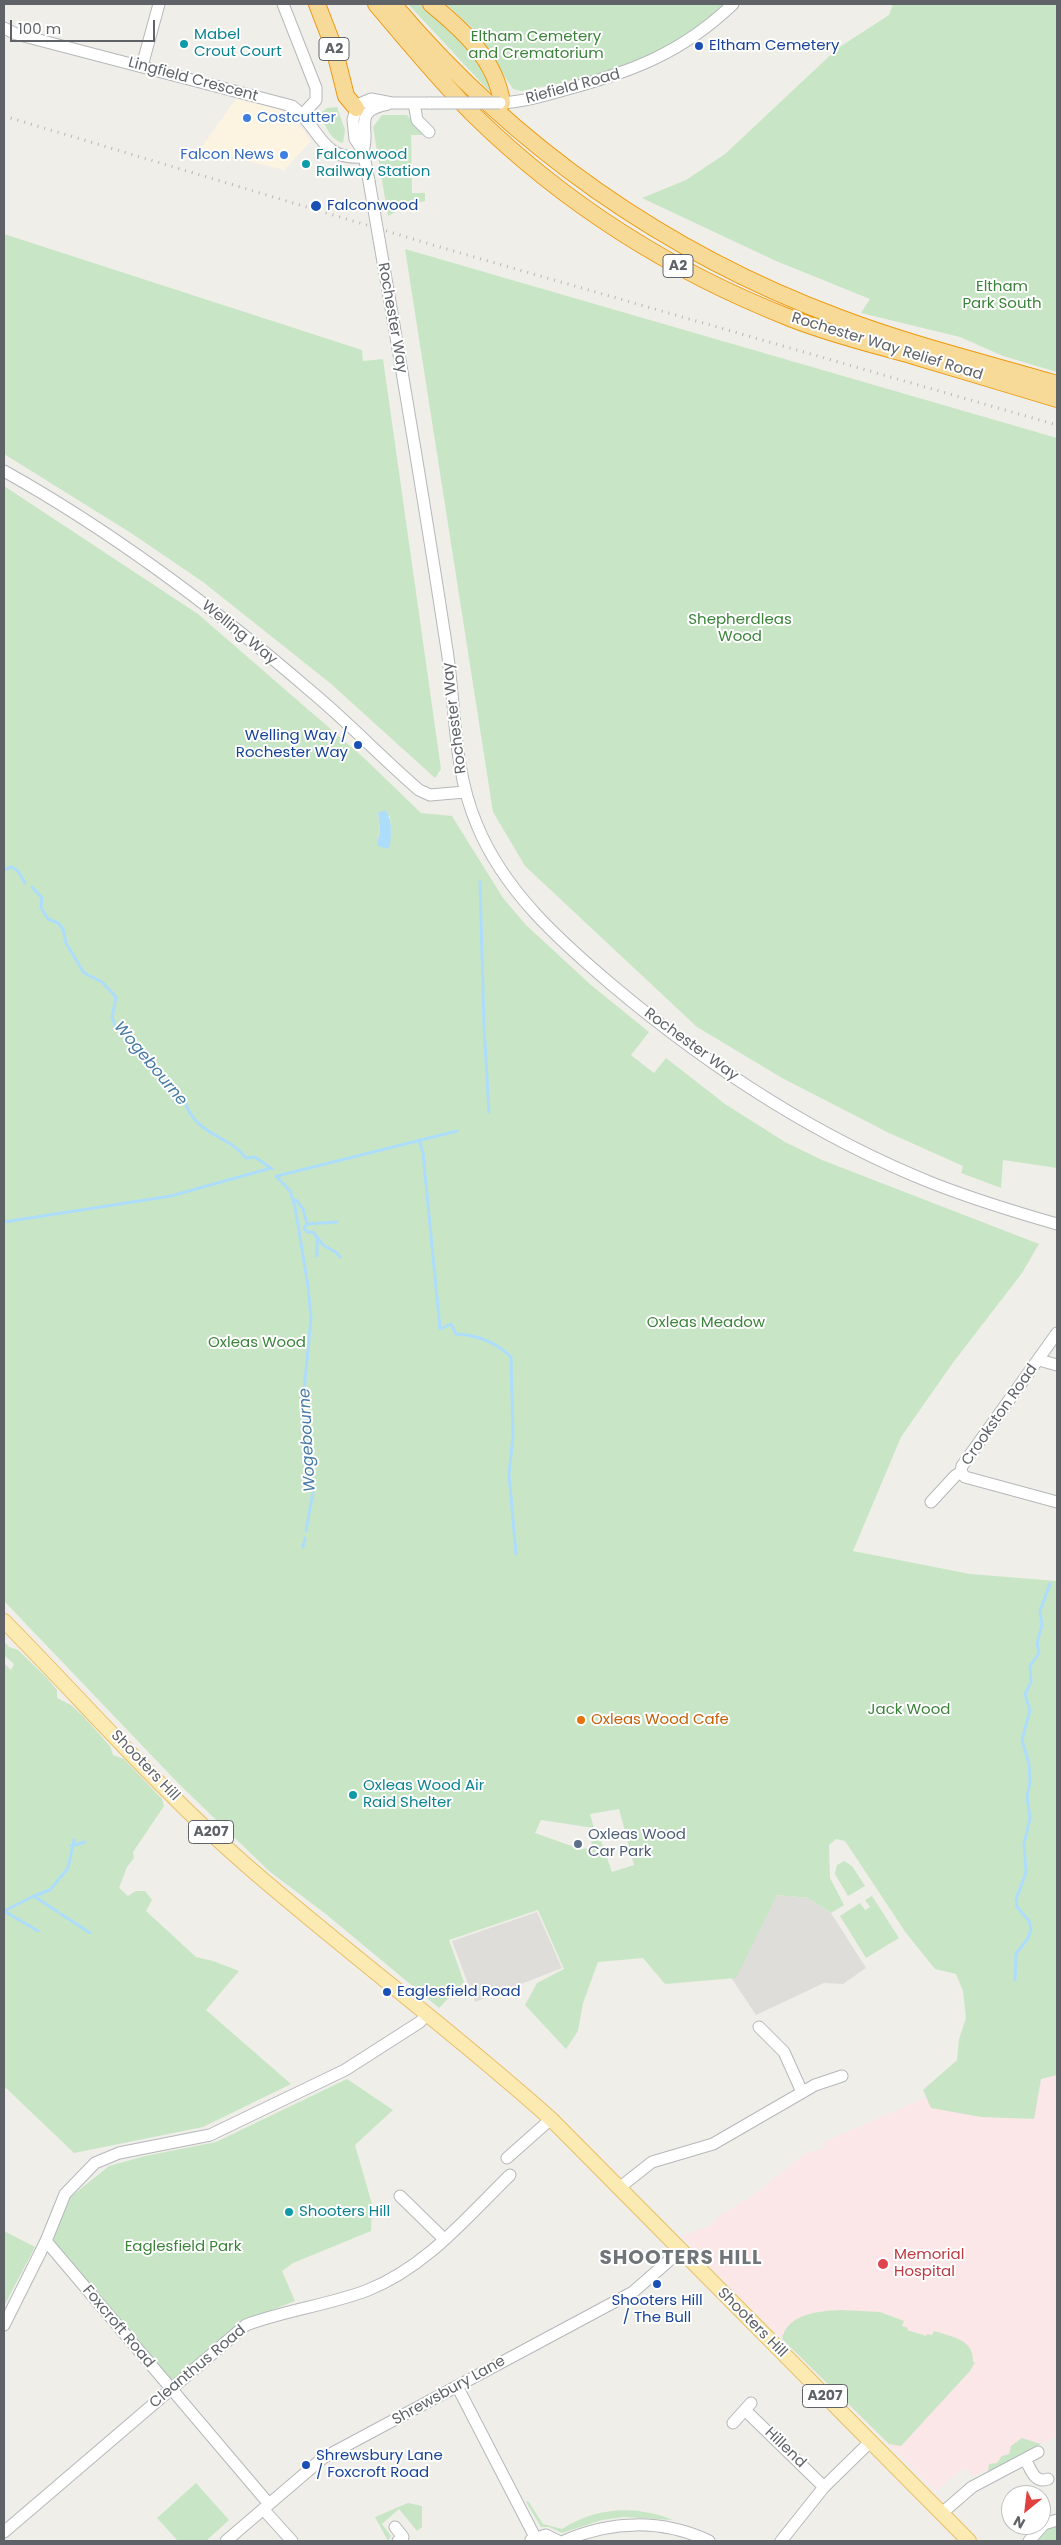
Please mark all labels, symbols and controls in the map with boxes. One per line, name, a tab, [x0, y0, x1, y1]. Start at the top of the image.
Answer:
scale bar	[12, 10, 158, 42]
text: 100 m	[18, 18, 61, 39]
place label: Mabel Crout Court	[194, 26, 282, 61]
park label: Eltham Cemetery and Crematorium	[468, 28, 604, 63]
place label: Eltham Cemetery	[709, 37, 839, 55]
marker: Mabel Crout Court	[178, 38, 190, 50]
road number: A2	[319, 38, 349, 61]
marker: Eltham Cemetery	[693, 40, 705, 52]
street label: Lingfield Crescent	[126, 54, 260, 106]
street label: Riefield Road	[524, 66, 622, 108]
place label: Costcutter	[257, 109, 336, 127]
marker: Costcutter	[241, 112, 253, 124]
place label: Falcon News	[180, 146, 274, 164]
place label: Falconwood Railway Station	[316, 146, 430, 181]
marker: Falcon News	[278, 149, 290, 161]
marker: Falconwood Railway Station	[300, 158, 312, 170]
place label: Falconwood	[327, 197, 418, 215]
marker: Falconwood	[309, 199, 323, 213]
road number: A2	[663, 255, 693, 278]
street label: Rochester Way	[373, 261, 411, 375]
park label: Eltham Park South	[962, 278, 1042, 313]
street label: Rochester Way Relief Road	[789, 309, 985, 385]
street label: Welling Way	[198, 597, 280, 669]
park label: Shepherdleas Wood	[688, 611, 792, 646]
street label: Rochester Way	[439, 661, 471, 775]
place label: Welling Way / Rochester Way	[236, 727, 348, 762]
marker: Welling Way / Rochester Way	[352, 739, 364, 751]
street label: Rochester Way	[640, 1005, 742, 1085]
water label: Wogebourne	[109, 1018, 191, 1110]
park label: Oxleas Meadow	[647, 1314, 765, 1332]
park label: Oxleas Wood	[208, 1334, 306, 1352]
street label: Crookston Road	[958, 1361, 1042, 1469]
water label: Wogebourne	[296, 1388, 320, 1492]
park label: Jack Wood	[868, 1701, 950, 1719]
place label: Oxleas Wood Cafe	[591, 1711, 729, 1729]
marker: Oxleas Wood Cafe	[575, 1714, 587, 1726]
street label: Shooters Hill	[107, 1727, 183, 1805]
place label: Oxleas Wood Air Raid Shelter	[363, 1777, 484, 1812]
marker: Oxleas Wood Air Raid Shelter	[347, 1789, 359, 1801]
road number: A207	[188, 1820, 234, 1844]
place label: Oxleas Wood Car Park	[588, 1826, 686, 1861]
marker: Oxleas Wood Car Park	[572, 1838, 584, 1850]
place label: Eaglesfield Road	[397, 1983, 521, 2001]
marker: Eaglesfield Road	[381, 1986, 393, 1998]
place label: Shooters Hill	[299, 2203, 390, 2221]
marker: Shooters Hill	[283, 2206, 295, 2218]
park label: Eaglesfield Park	[125, 2238, 241, 2256]
place label: Memorial Hospital	[894, 2246, 964, 2281]
district label: SHOOTERS HILL	[598, 2247, 764, 2271]
marker: Memorial Hospital	[876, 2257, 890, 2271]
marker: Shooters Hill / The Bull	[651, 2278, 663, 2290]
street label: Foxcroft Road	[78, 2282, 158, 2372]
street label: Shooters Hill	[713, 2284, 791, 2362]
place label: Shooters Hill / The Bull	[611, 2292, 703, 2327]
street label: Cleanthus Road	[146, 2322, 250, 2412]
street label: Shrewsbury Lane	[389, 2352, 509, 2430]
road number: A207	[802, 2384, 848, 2408]
street label: Hillend	[761, 2424, 809, 2472]
place label: Shrewsbury Lane / Foxcroft Road	[316, 2447, 443, 2482]
marker: Shrewsbury Lane / Foxcroft Road	[300, 2459, 312, 2471]
north arrow	[1001, 2485, 1051, 2535]
text: N	[1010, 2511, 1029, 2534]

